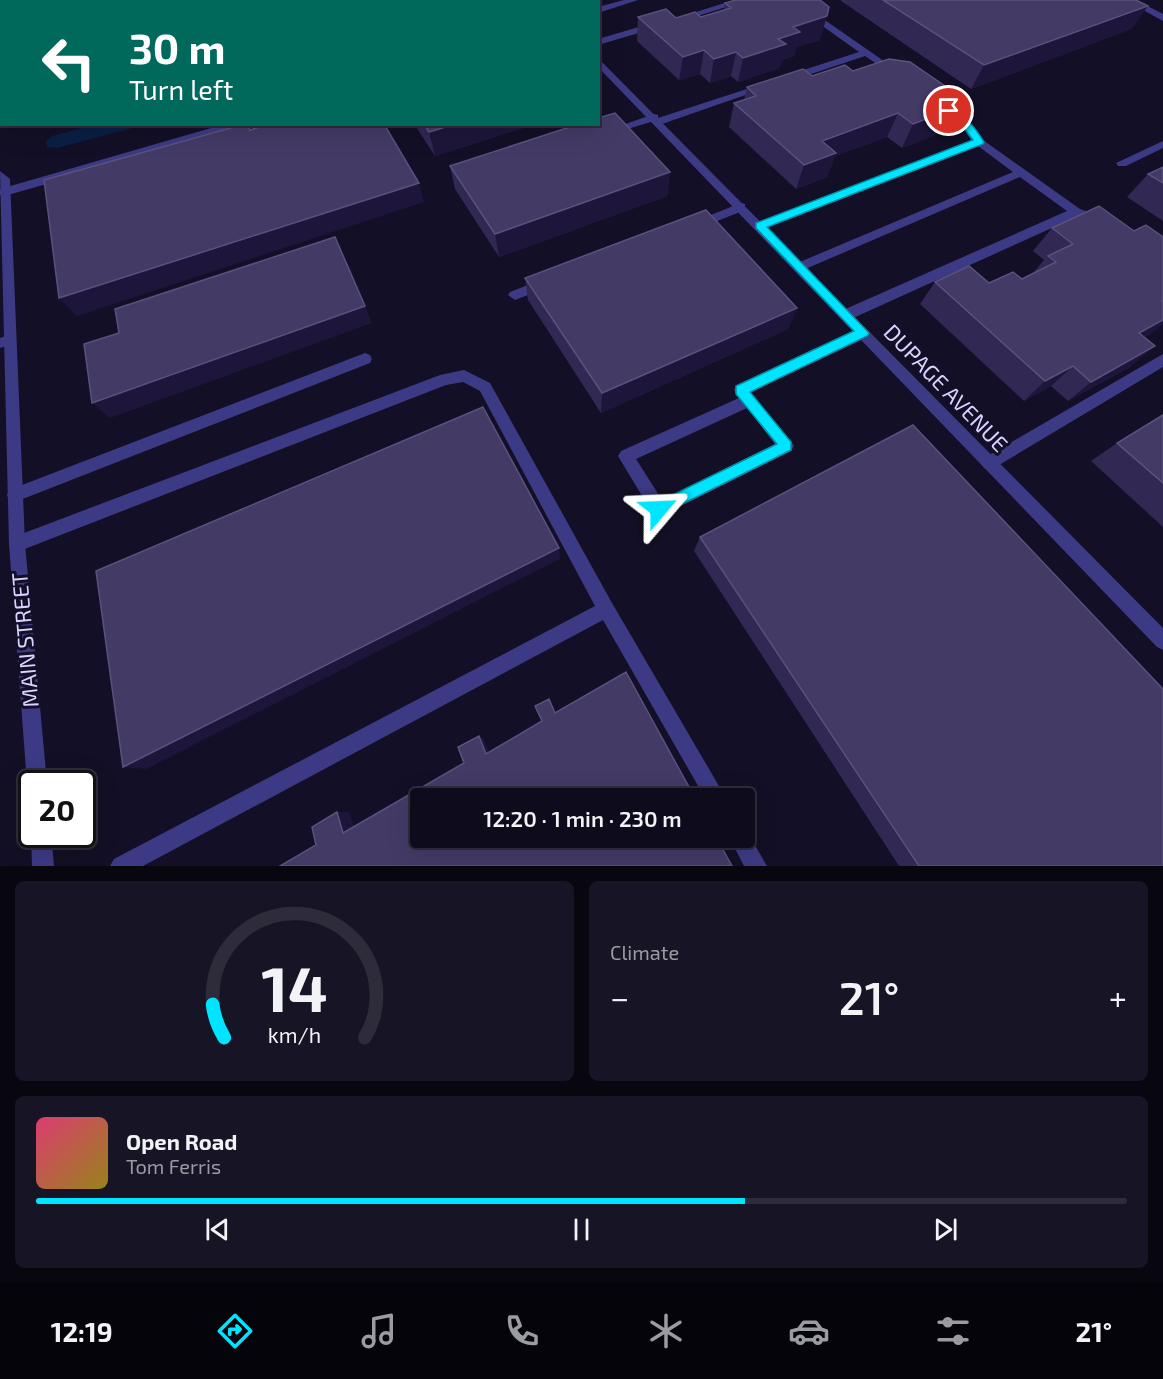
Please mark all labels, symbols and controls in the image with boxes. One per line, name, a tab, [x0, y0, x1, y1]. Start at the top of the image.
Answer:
text: 30 m	[129, 22, 225, 72]
icon: left	[30, 24, 108, 102]
text: Turn left	[129, 73, 233, 105]
pin	[923, 85, 974, 136]
icon: arrive	[932, 94, 965, 127]
street label: DUPAGE AVENUE	[879, 318, 1014, 456]
position arrow	[627, 477, 691, 541]
street label: MAIN STREET	[5, 571, 43, 709]
speed limit sign: 20	[18, 770, 96, 848]
text: 12:20 · 1 min · 230 m	[483, 805, 682, 831]
text: Climate	[610, 940, 679, 964]
text: 14	[261, 950, 328, 1025]
text: 21°	[839, 970, 899, 1024]
text: −	[610, 977, 629, 1017]
text: +	[1109, 977, 1127, 1017]
text: km/h	[268, 1022, 321, 1047]
text: Open Road	[126, 1128, 238, 1154]
text: Tom Ferris	[126, 1154, 221, 1178]
icon: previous	[201, 1213, 234, 1246]
icon: pause	[565, 1213, 598, 1246]
icon: next	[929, 1213, 962, 1246]
icon: directions	[214, 1310, 256, 1352]
icon: music	[358, 1310, 400, 1352]
icon: phone	[501, 1310, 543, 1352]
icon: climate	[645, 1310, 687, 1352]
icon: car	[788, 1310, 830, 1352]
icon: filters	[932, 1310, 974, 1352]
text: 12:19	[51, 1315, 113, 1347]
text: 21°	[1075, 1315, 1112, 1347]

